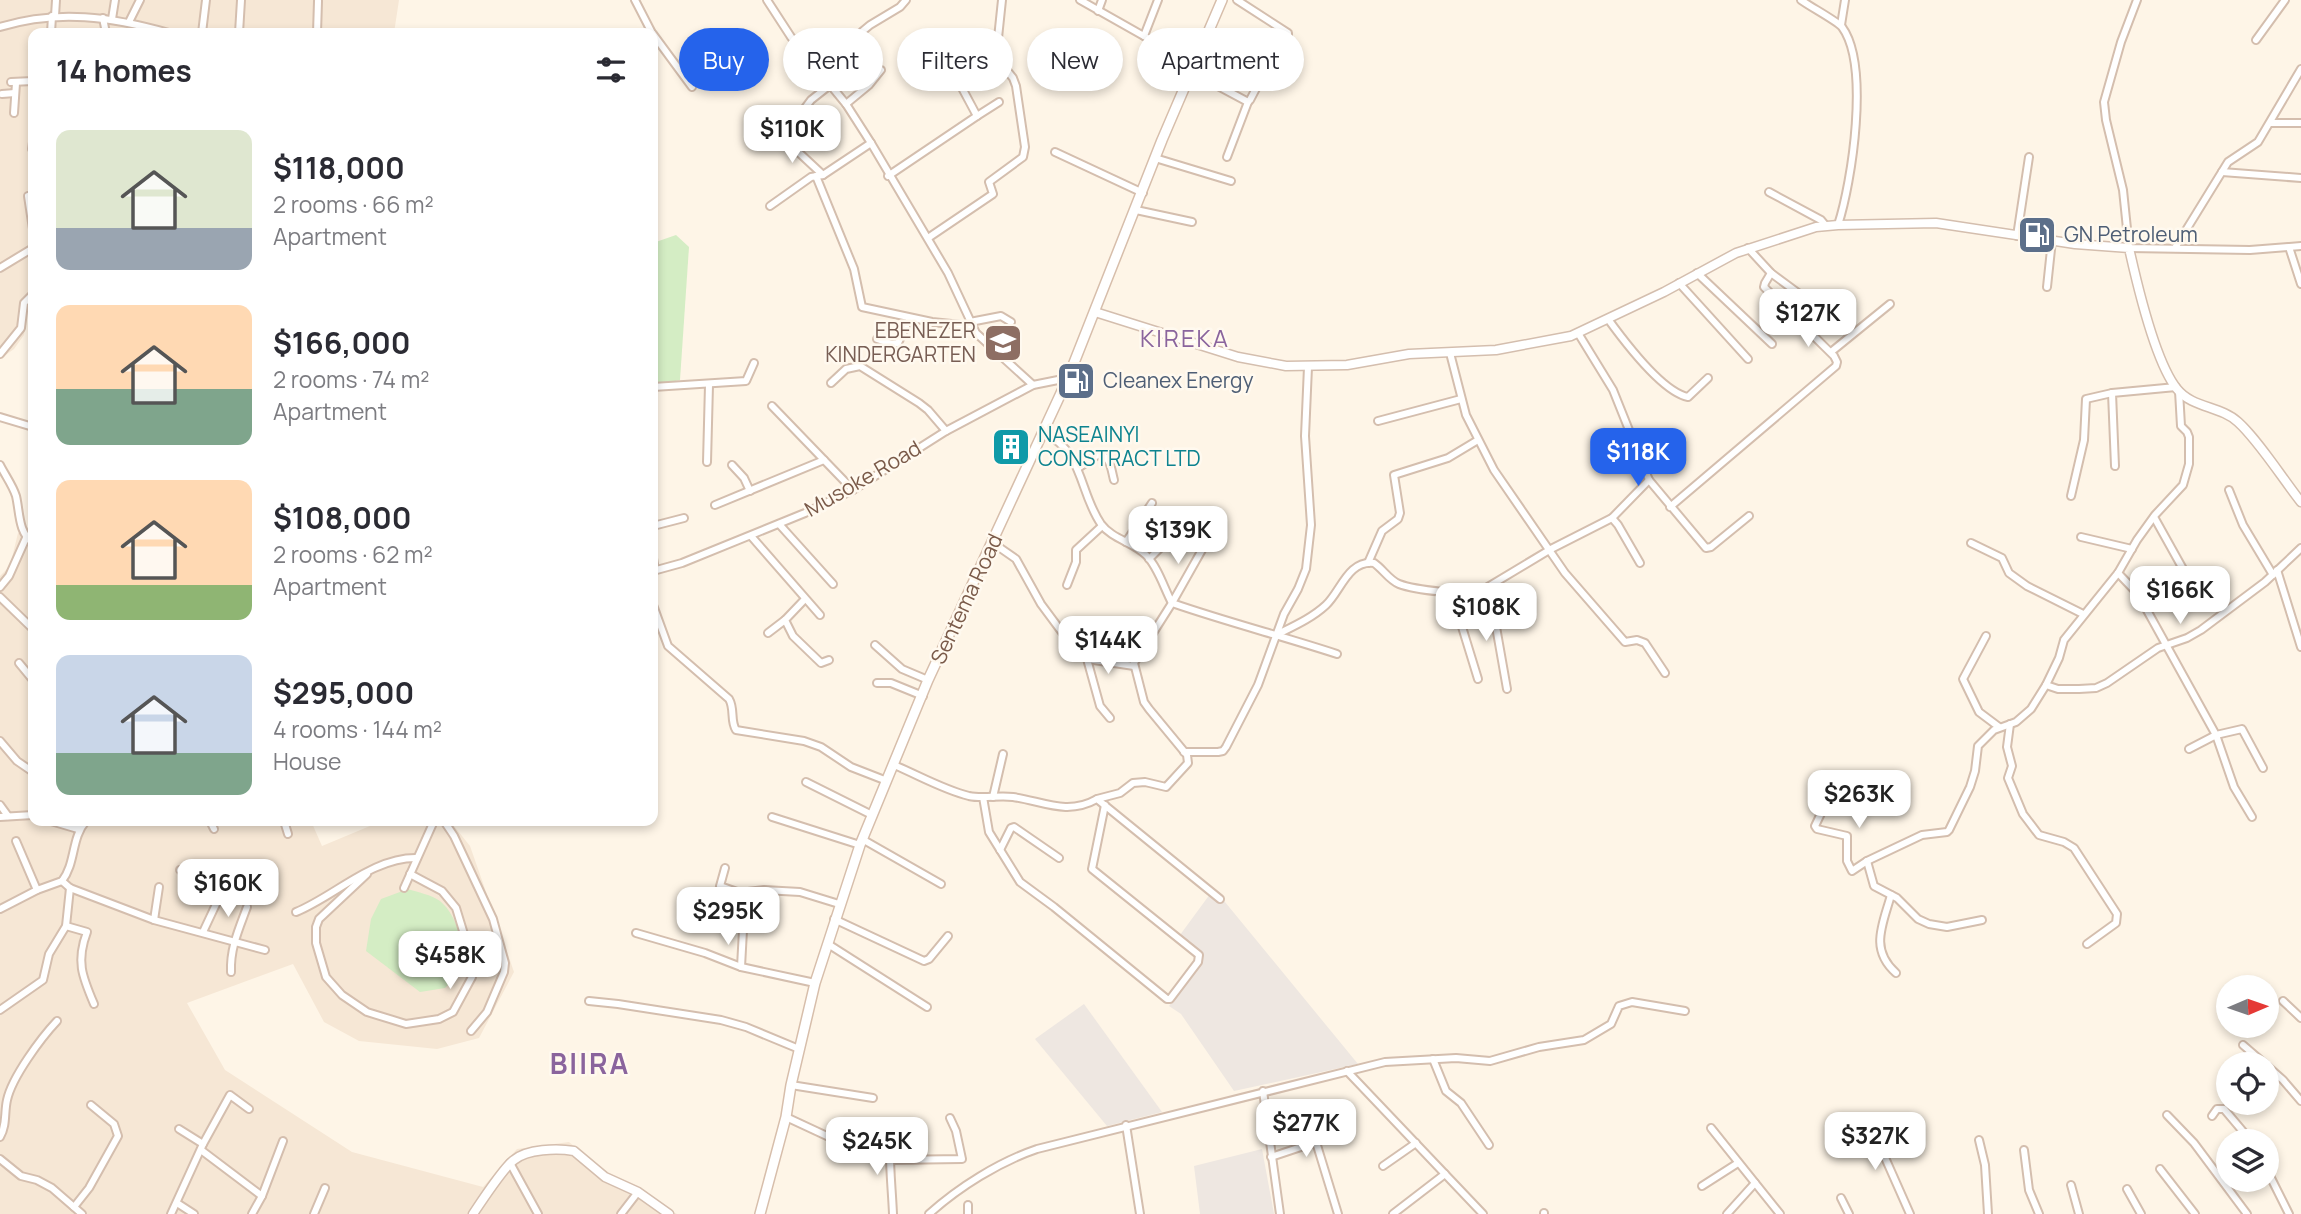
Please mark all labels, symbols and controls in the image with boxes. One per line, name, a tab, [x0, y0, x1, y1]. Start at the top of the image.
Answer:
chip: Buy	[679, 28, 769, 91]
chip: Rent	[783, 28, 883, 91]
chip: Filters	[897, 28, 1013, 91]
chip: New	[1027, 28, 1123, 91]
chip: Apartment	[1137, 28, 1304, 91]
text: 14 homes	[56, 50, 192, 91]
icon: filters	[592, 51, 630, 89]
pin: $110K	[743, 106, 841, 165]
text: $110K	[760, 112, 824, 144]
text: $118,000	[273, 147, 405, 188]
icon: home	[112, 158, 196, 242]
text: 2 rooms · 66 m²	[273, 188, 434, 220]
fuel station icon: GN Petroleum	[2016, 214, 2058, 256]
text: Apartment	[273, 220, 387, 252]
place label: GN Petroleum	[2064, 220, 2198, 248]
pin: $127K	[1759, 290, 1857, 349]
text: $127K	[1775, 296, 1841, 328]
place label: EBENEZER KINDERGARTEN	[825, 316, 976, 368]
district label: KIREKA	[1140, 321, 1230, 354]
text: $166,000	[273, 322, 411, 363]
school or university icon: EBENEZER KINDERGARTEN	[982, 322, 1024, 364]
icon: home	[112, 333, 196, 417]
fuel station icon: Cleanex Energy	[1055, 360, 1097, 402]
text: 2 rooms · 74 m²	[273, 363, 429, 395]
place label: Cleanex Energy	[1103, 366, 1254, 394]
text: Apartment	[273, 395, 387, 427]
place label: NASEA|NYI CONSTRACT LTD	[1038, 420, 1201, 472]
building icon: NASEA|NYI CONSTRACT LTD	[990, 426, 1032, 468]
pin: $118K	[1589, 428, 1687, 488]
street label: Musoke Road	[799, 434, 926, 523]
text: $118K	[1606, 435, 1670, 467]
text: $108,000	[273, 497, 411, 538]
pin: $139K	[1129, 506, 1227, 566]
icon: home	[112, 508, 196, 592]
text: $139K	[1144, 513, 1212, 545]
street label: Sentema Road	[924, 529, 1009, 668]
text: 2 rooms · 62 m²	[273, 538, 433, 570]
pin: $166K	[2131, 566, 2229, 626]
text: Apartment	[273, 570, 387, 602]
text: $166K	[2146, 573, 2214, 605]
pin: $108K	[1437, 584, 1535, 643]
text: $108K	[1452, 590, 1520, 622]
pin: $144K	[1059, 616, 1157, 676]
text: $144K	[1074, 623, 1142, 655]
text: $295,000	[273, 672, 414, 713]
icon: home	[112, 683, 196, 767]
text: 4 rooms · 144 m²	[273, 713, 442, 745]
text: House	[273, 745, 342, 777]
pin: $263K	[1810, 770, 1908, 830]
text: $263K	[1824, 777, 1894, 809]
pin: $160K	[179, 860, 277, 919]
text: $160K	[194, 866, 262, 898]
pin: $295K	[679, 888, 777, 947]
text: $295K	[693, 894, 763, 926]
pin: $458K	[401, 932, 499, 991]
text: $458K	[415, 938, 485, 970]
north arrow	[2216, 975, 2278, 1038]
map controls	[2216, 975, 2279, 1192]
district label: BIIRA	[550, 1044, 630, 1082]
button: locate	[2216, 1052, 2279, 1115]
pin: $277K	[1257, 1100, 1355, 1159]
text: $277K	[1272, 1106, 1340, 1138]
pin: $327K	[1826, 1112, 1924, 1172]
pin: $245K	[828, 1118, 926, 1177]
text: $327K	[1841, 1119, 1909, 1151]
text: $245K	[842, 1124, 912, 1156]
button: layers	[2216, 1129, 2279, 1192]

